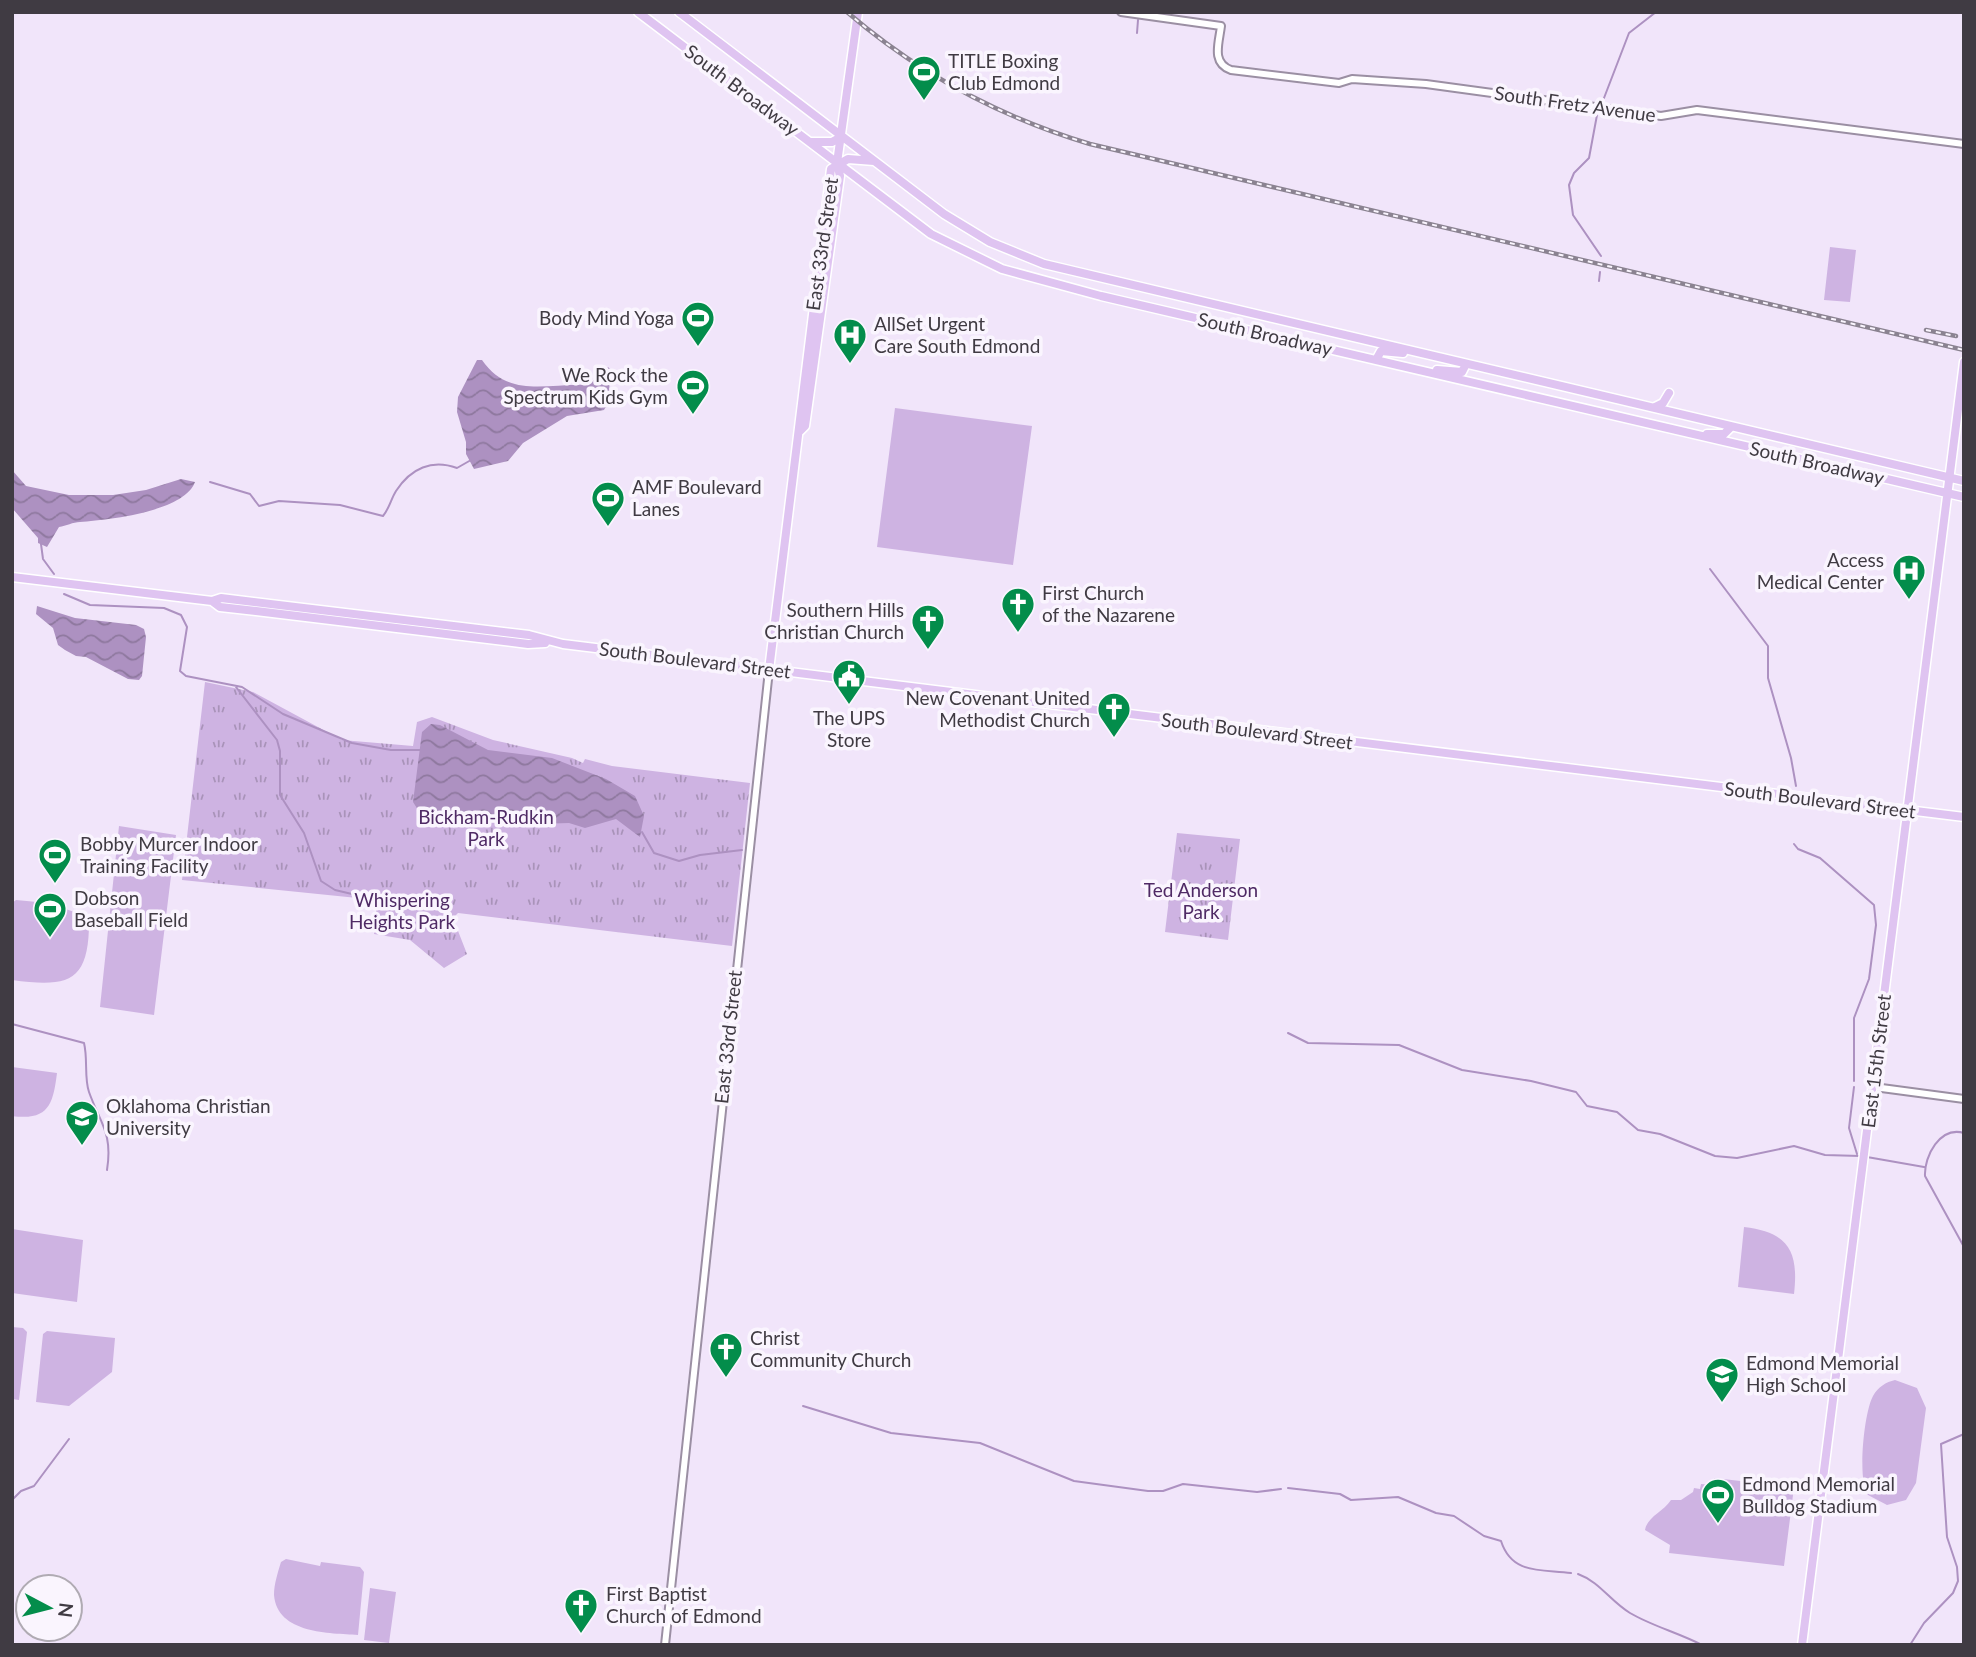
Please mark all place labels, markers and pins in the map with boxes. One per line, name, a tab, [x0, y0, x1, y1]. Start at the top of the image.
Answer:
place label: TITLE Boxing Club Edmond	[948, 49, 1060, 94]
sports icon: TITLE Boxing Club Edmond	[905, 53, 943, 102]
sports icon: Body Mind Yoga	[679, 299, 717, 348]
place label: Body Mind Yoga	[539, 306, 674, 329]
place label: AllSet Urgent Care South Edmond	[874, 312, 1040, 357]
hospital icon: AllSet Urgent Care South Edmond	[831, 316, 869, 365]
place label: We Rock the Spectrum Kids Gym	[504, 363, 668, 408]
sports icon: We Rock the Spectrum Kids Gym	[674, 367, 712, 416]
place label: AMF Boulevard Lanes	[632, 475, 762, 520]
sports icon: AMF Boulevard Lanes	[589, 479, 627, 528]
place label: Access Medical Center	[1757, 548, 1884, 593]
hospital icon: Access Medical Center	[1890, 552, 1928, 601]
place label: First Church of the Nazarene	[1042, 581, 1175, 626]
church icon: First Church of the Nazarene	[999, 585, 1037, 634]
place label: Southern Hills Christian Church	[764, 598, 904, 643]
church icon: Southern Hills Christian Church	[909, 602, 947, 651]
public building icon: The UPS Store	[830, 657, 868, 706]
place label: New Covenant United Methodist Church	[905, 686, 1090, 731]
church icon: New Covenant United Methodist Church	[1095, 690, 1133, 739]
place label: The UPS Store	[813, 706, 885, 751]
place label: Bobby Murcer Indoor Training Facility	[80, 832, 258, 877]
sports icon: Bobby Murcer Indoor Training Facility	[36, 836, 74, 885]
place label: Dobson Baseball Field	[74, 886, 188, 931]
sports icon: Dobson Baseball Field	[31, 890, 69, 939]
place label: Oklahoma Christian University	[106, 1094, 271, 1139]
school or university icon: Oklahoma Christian University	[63, 1098, 101, 1147]
place label: Christ Community Church	[750, 1326, 911, 1371]
church icon: Christ Community Church	[707, 1330, 745, 1379]
place label: Edmond Memorial High School	[1746, 1351, 1899, 1396]
school or university icon: Edmond Memorial High School	[1703, 1355, 1741, 1404]
place label: Edmond Memorial Bulldog Stadium	[1742, 1472, 1895, 1517]
sports icon: Edmond Memorial Bulldog Stadium	[1699, 1476, 1737, 1525]
place label: First Baptist Church of Edmond	[606, 1582, 762, 1627]
church icon: First Baptist Church of Edmond	[562, 1586, 600, 1635]

